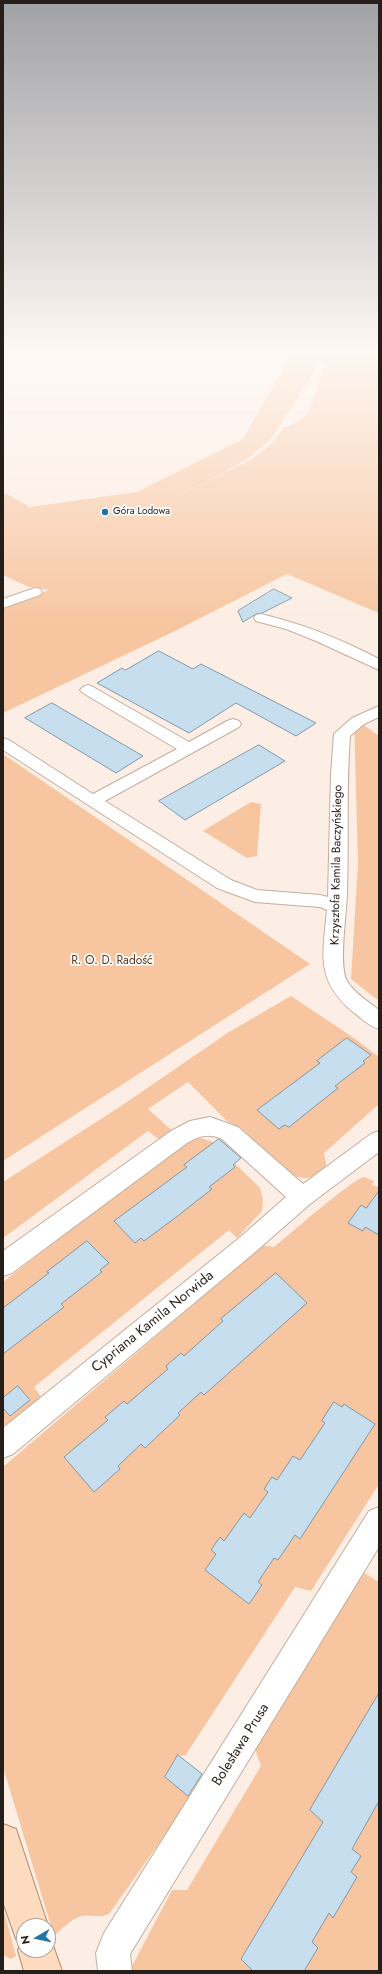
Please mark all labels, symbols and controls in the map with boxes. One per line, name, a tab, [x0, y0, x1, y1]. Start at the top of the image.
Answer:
place label: Góra Lodowa	[113, 506, 170, 518]
marker: Góra Lodowa	[100, 507, 110, 517]
street label: Krzysztofa Kamila Baczyńskiego	[328, 785, 346, 945]
park label: R. O. D. Radość	[71, 954, 153, 968]
street label: Cypriana Kamila Norwida	[89, 1268, 217, 1376]
street label: Bolesława Prusa	[209, 1701, 273, 1789]
north arrow	[16, 1918, 56, 1958]
text: N	[17, 1934, 34, 1945]

